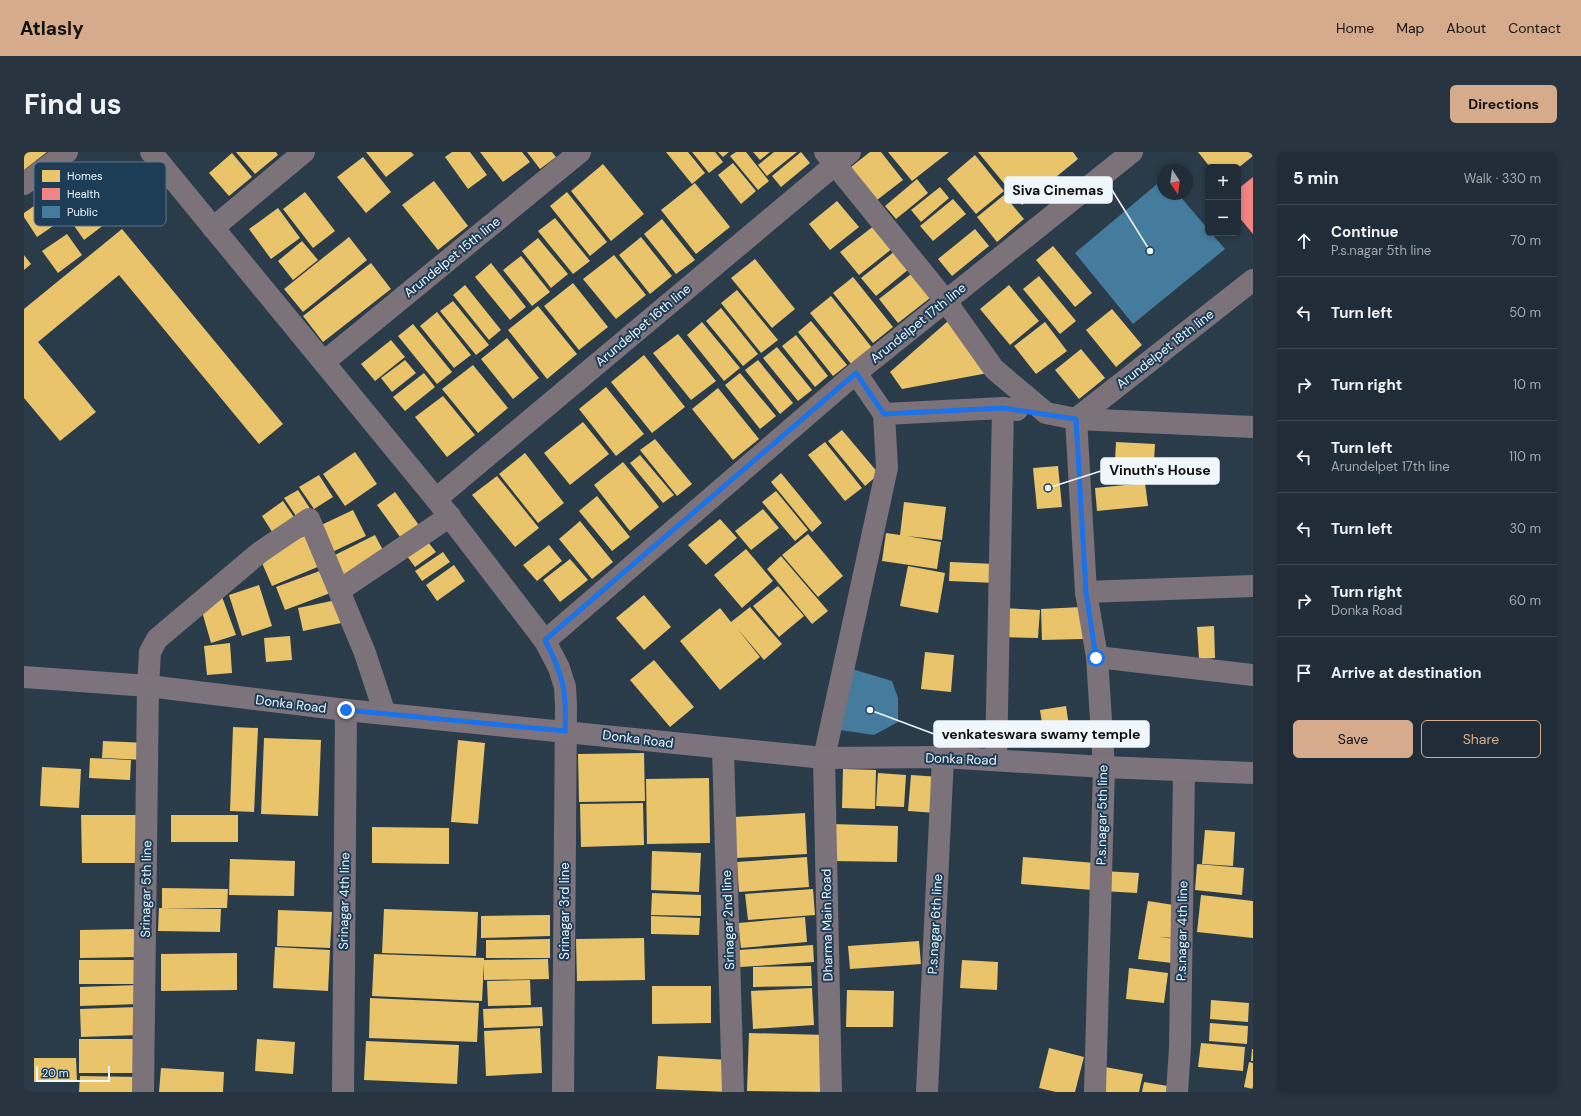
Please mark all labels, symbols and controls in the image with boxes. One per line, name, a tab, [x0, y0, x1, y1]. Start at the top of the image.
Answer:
text: Atlasly	[20, 16, 84, 41]
text: Home	[1336, 19, 1374, 37]
text: Map	[1396, 19, 1424, 37]
text: About	[1446, 19, 1486, 37]
text: Contact	[1508, 19, 1561, 37]
button: Directions	[1450, 85, 1557, 123]
text: Find us	[24, 86, 122, 123]
legend	[34, 162, 166, 226]
north arrow	[1157, 164, 1193, 200]
map controls	[1205, 164, 1241, 236]
button: +	[1205, 164, 1241, 200]
text: 5 min	[1293, 167, 1339, 189]
text: Homes	[67, 169, 103, 183]
text: Walk · 330 m	[1464, 170, 1541, 187]
callout: Siva Cinemas	[1005, 177, 1112, 203]
text: Siva Cinemas	[1012, 181, 1104, 199]
text: Health	[67, 187, 100, 201]
button: −	[1205, 200, 1241, 236]
text: Public	[67, 205, 98, 219]
street label: Arundelpet 15th line	[400, 213, 504, 301]
text: Continue	[1331, 222, 1399, 242]
icon: ahead	[1293, 230, 1315, 252]
text: 70 m	[1510, 232, 1541, 249]
text: P.s.nagar 5th line	[1331, 242, 1431, 259]
street label: Arundelpet 17th line	[867, 279, 969, 367]
street label: Arundelpet 16th line	[592, 280, 694, 370]
icon: left	[1293, 302, 1315, 324]
text: Turn left	[1331, 303, 1392, 323]
text: 50 m	[1509, 304, 1541, 321]
street label: Arundelpet 18th line	[1113, 306, 1217, 392]
icon: right	[1293, 374, 1315, 396]
text: Turn right	[1331, 375, 1402, 395]
text: 10 m	[1513, 376, 1541, 393]
text: Turn left	[1331, 438, 1392, 458]
icon: left	[1293, 446, 1315, 468]
text: 110 m	[1509, 448, 1541, 465]
callout: Vinuth's House	[1101, 458, 1219, 484]
text: Arundelpet 17th line	[1331, 458, 1450, 475]
text: Vinuth's House	[1109, 461, 1211, 479]
icon: left	[1293, 518, 1315, 540]
text: Turn left	[1331, 519, 1392, 539]
text: 30 m	[1509, 520, 1541, 537]
text: Turn right	[1331, 582, 1402, 602]
icon: right	[1293, 590, 1315, 612]
text: 60 m	[1509, 592, 1541, 609]
text: Donka Road	[1331, 602, 1402, 619]
route start	[1087, 649, 1105, 667]
icon: arrive	[1293, 662, 1315, 684]
text: Arrive at destination	[1331, 663, 1482, 683]
street label: Donka Road	[255, 691, 327, 717]
route end	[337, 701, 355, 719]
button: Save	[1293, 720, 1413, 758]
button: Share	[1421, 720, 1541, 758]
callout: venkateswara swamy temple	[934, 721, 1149, 747]
text: venkateswara swamy temple	[942, 725, 1140, 743]
street label: Donka Road	[602, 726, 674, 752]
street label: Donka Road	[925, 749, 997, 769]
street label: P.s.nagar 5th line	[1093, 765, 1111, 865]
street label: Srinagar 5th line	[137, 840, 155, 938]
street label: Srinagar 4th line	[335, 852, 353, 950]
street label: Srinagar 3rd line	[556, 862, 573, 960]
street label: Dharma Main Road	[818, 868, 836, 982]
street label: Srinagar 2nd line	[718, 870, 738, 970]
street label: P.s.nagar 6th line	[924, 873, 946, 975]
street label: P.s.nagar 4th line	[1173, 881, 1191, 981]
scale bar	[36, 1064, 110, 1083]
text: 20 m	[42, 1066, 68, 1080]

